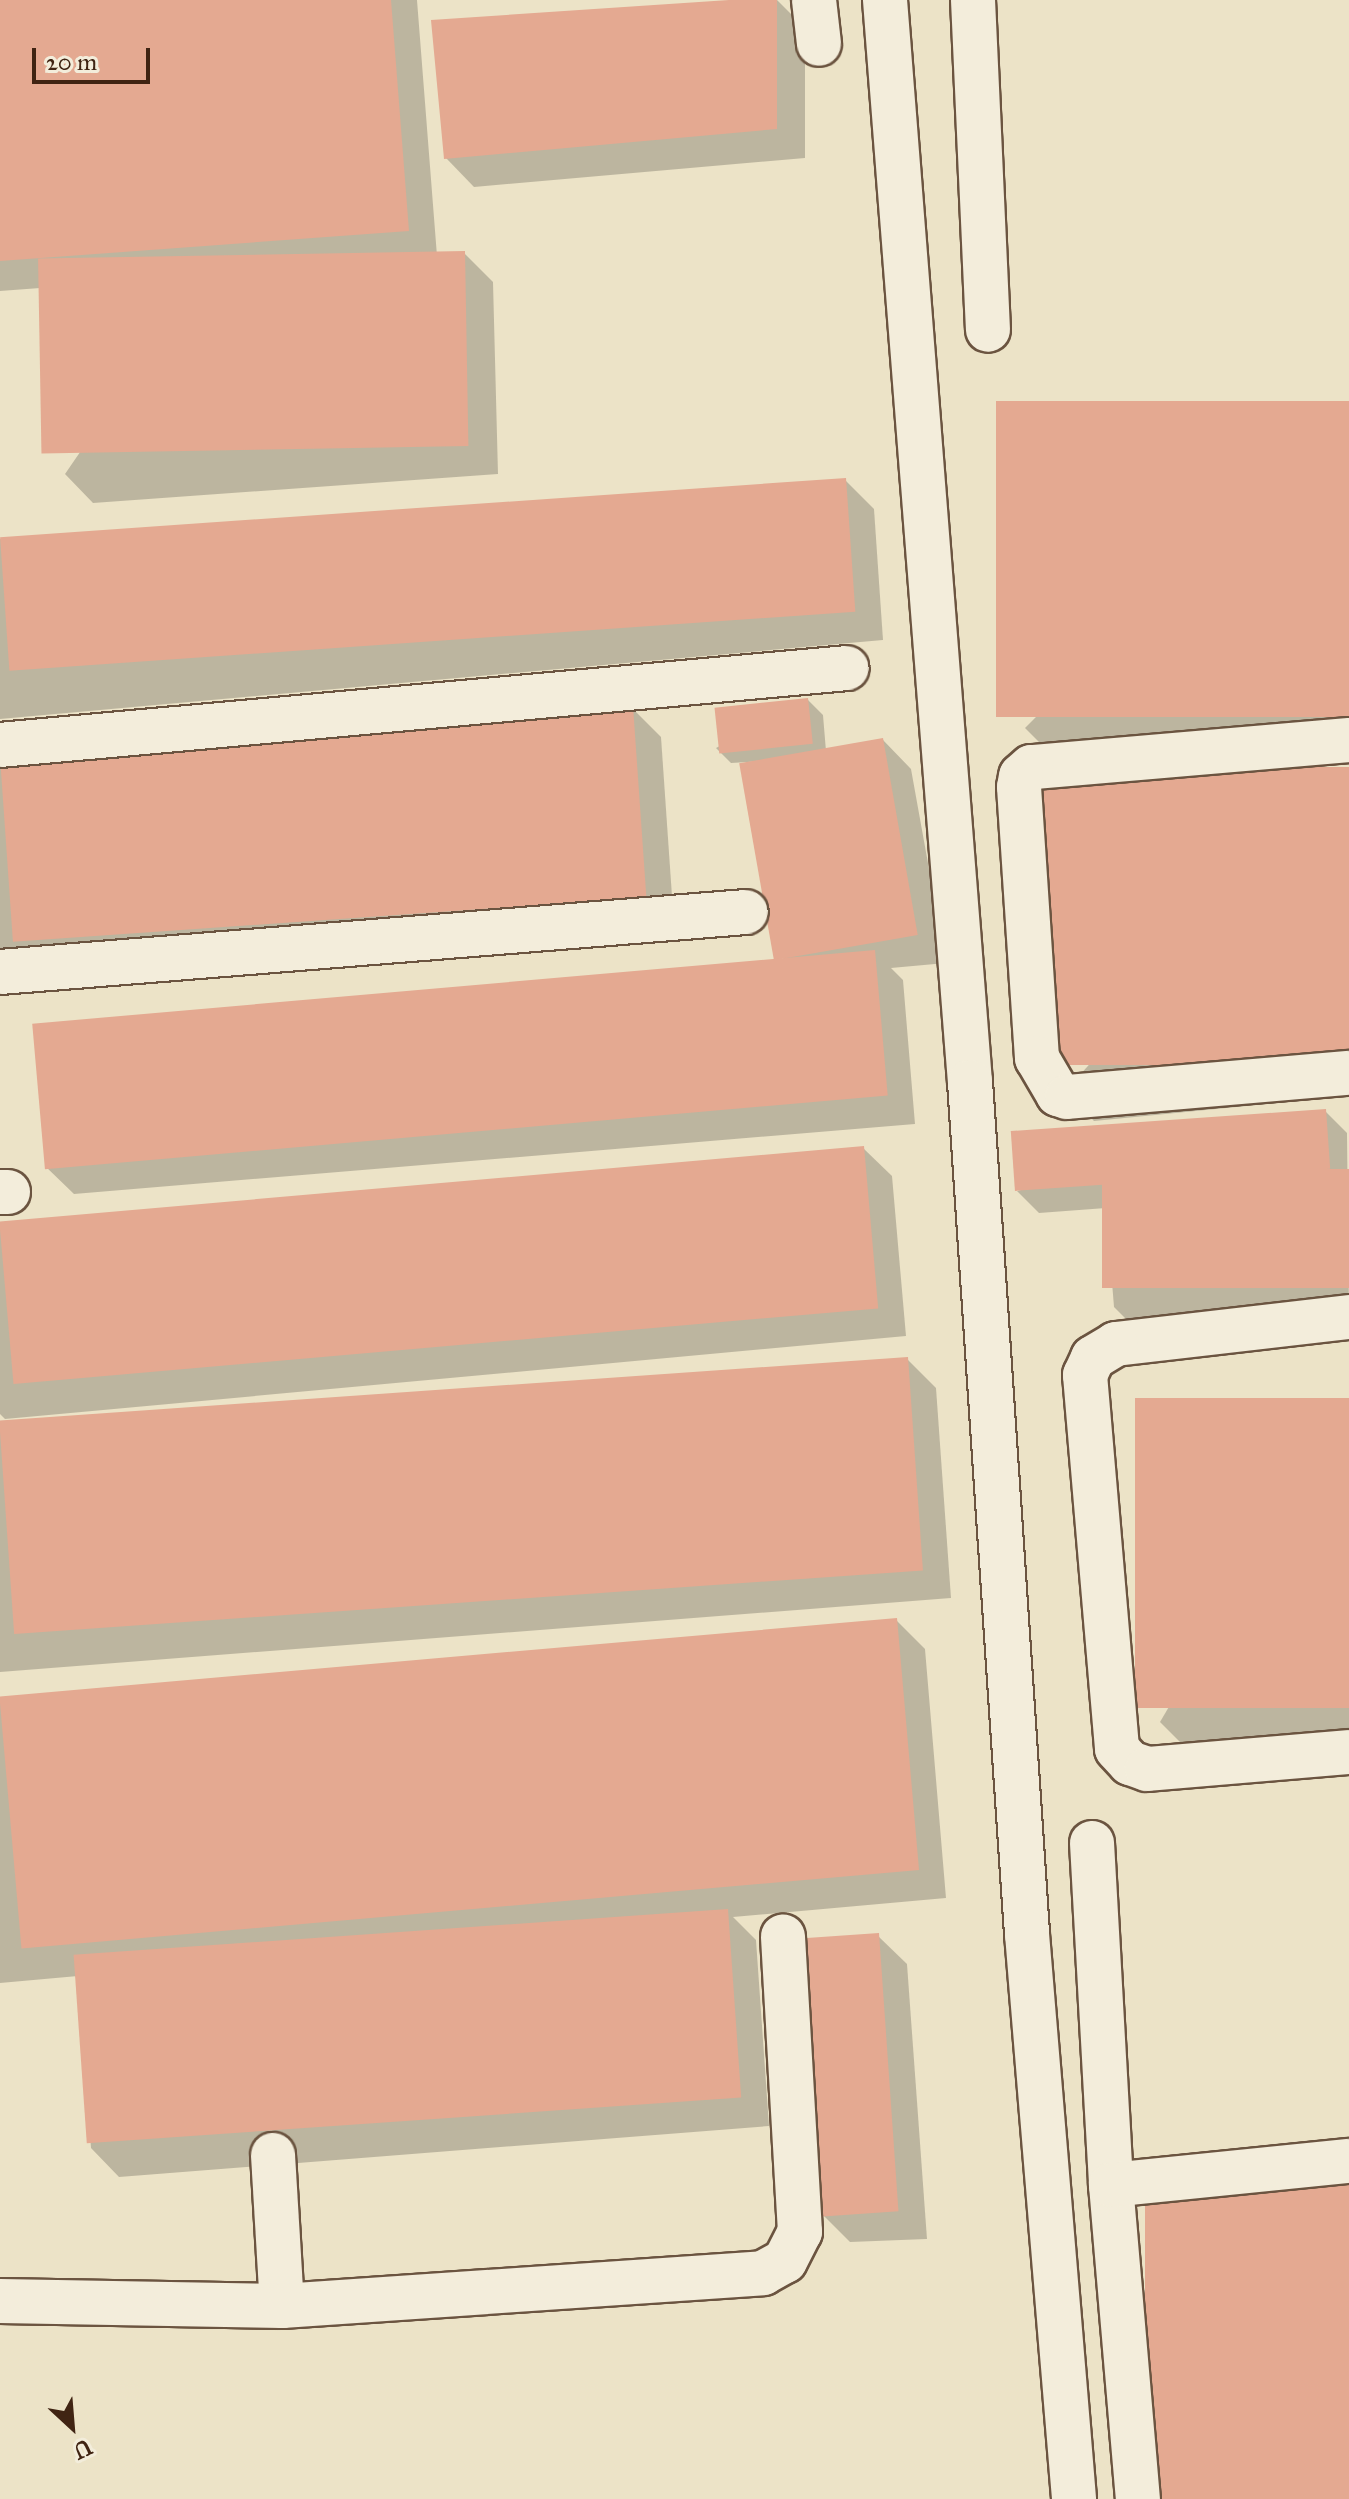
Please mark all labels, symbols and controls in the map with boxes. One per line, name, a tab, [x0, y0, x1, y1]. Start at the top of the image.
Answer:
scale bar	[36, 32, 154, 82]
text: 20 m	[46, 47, 97, 77]
north arrow	[32, 2387, 112, 2467]
text: U	[69, 2433, 96, 2465]

